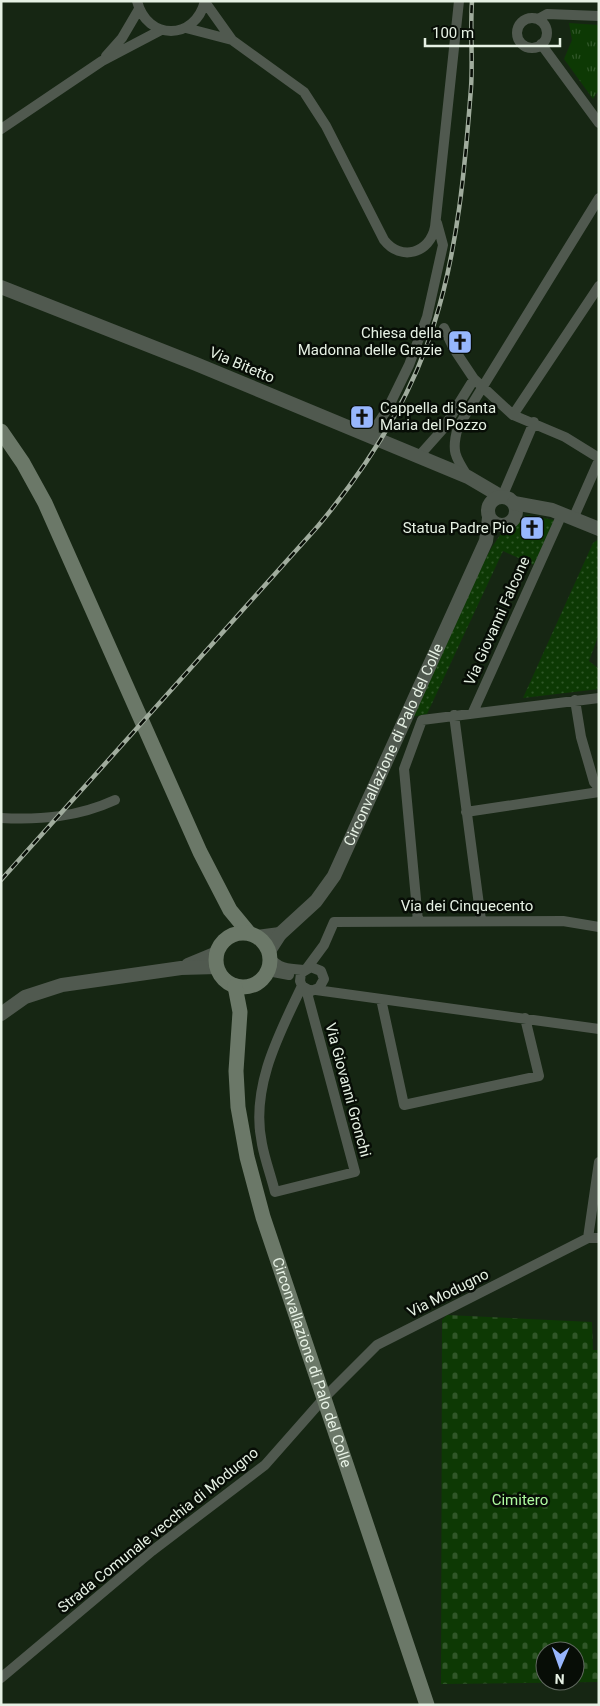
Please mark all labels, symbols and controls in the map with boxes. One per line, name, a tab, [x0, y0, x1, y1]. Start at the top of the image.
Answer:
scale bar	[425, 15, 560, 47]
text: 100 m	[432, 24, 474, 42]
place label: Chiesa della Madonna delle Grazie	[298, 324, 442, 359]
church icon: Chiesa della Madonna delle Grazie	[447, 329, 473, 355]
street label: Via Bitetto	[207, 343, 277, 387]
place label: Cappella di Santa Maria del Pozzo	[380, 399, 496, 434]
church icon: Cappella di Santa Maria del Pozzo	[349, 404, 375, 430]
church icon: Statua Padre Pio	[519, 515, 545, 541]
place label: Statua Padre Pio	[403, 519, 514, 537]
street label: Via Giovanni Falcone	[460, 554, 534, 688]
street label: Circonvallazione di Palo del Colle	[340, 641, 447, 849]
street label: Via dei Cinquecento	[401, 897, 533, 915]
street label: Via Giovanni Gronchi	[321, 1021, 375, 1159]
street label: Circonvallazione di Palo del Colle	[268, 1255, 356, 1470]
street label: Via Modugno	[404, 1265, 492, 1321]
street label: Strada Comunale vecchia di Modugno	[54, 1443, 262, 1617]
park label: Cimitero	[492, 1491, 548, 1509]
north arrow	[535, 1641, 585, 1691]
text: N	[554, 1671, 565, 1687]

